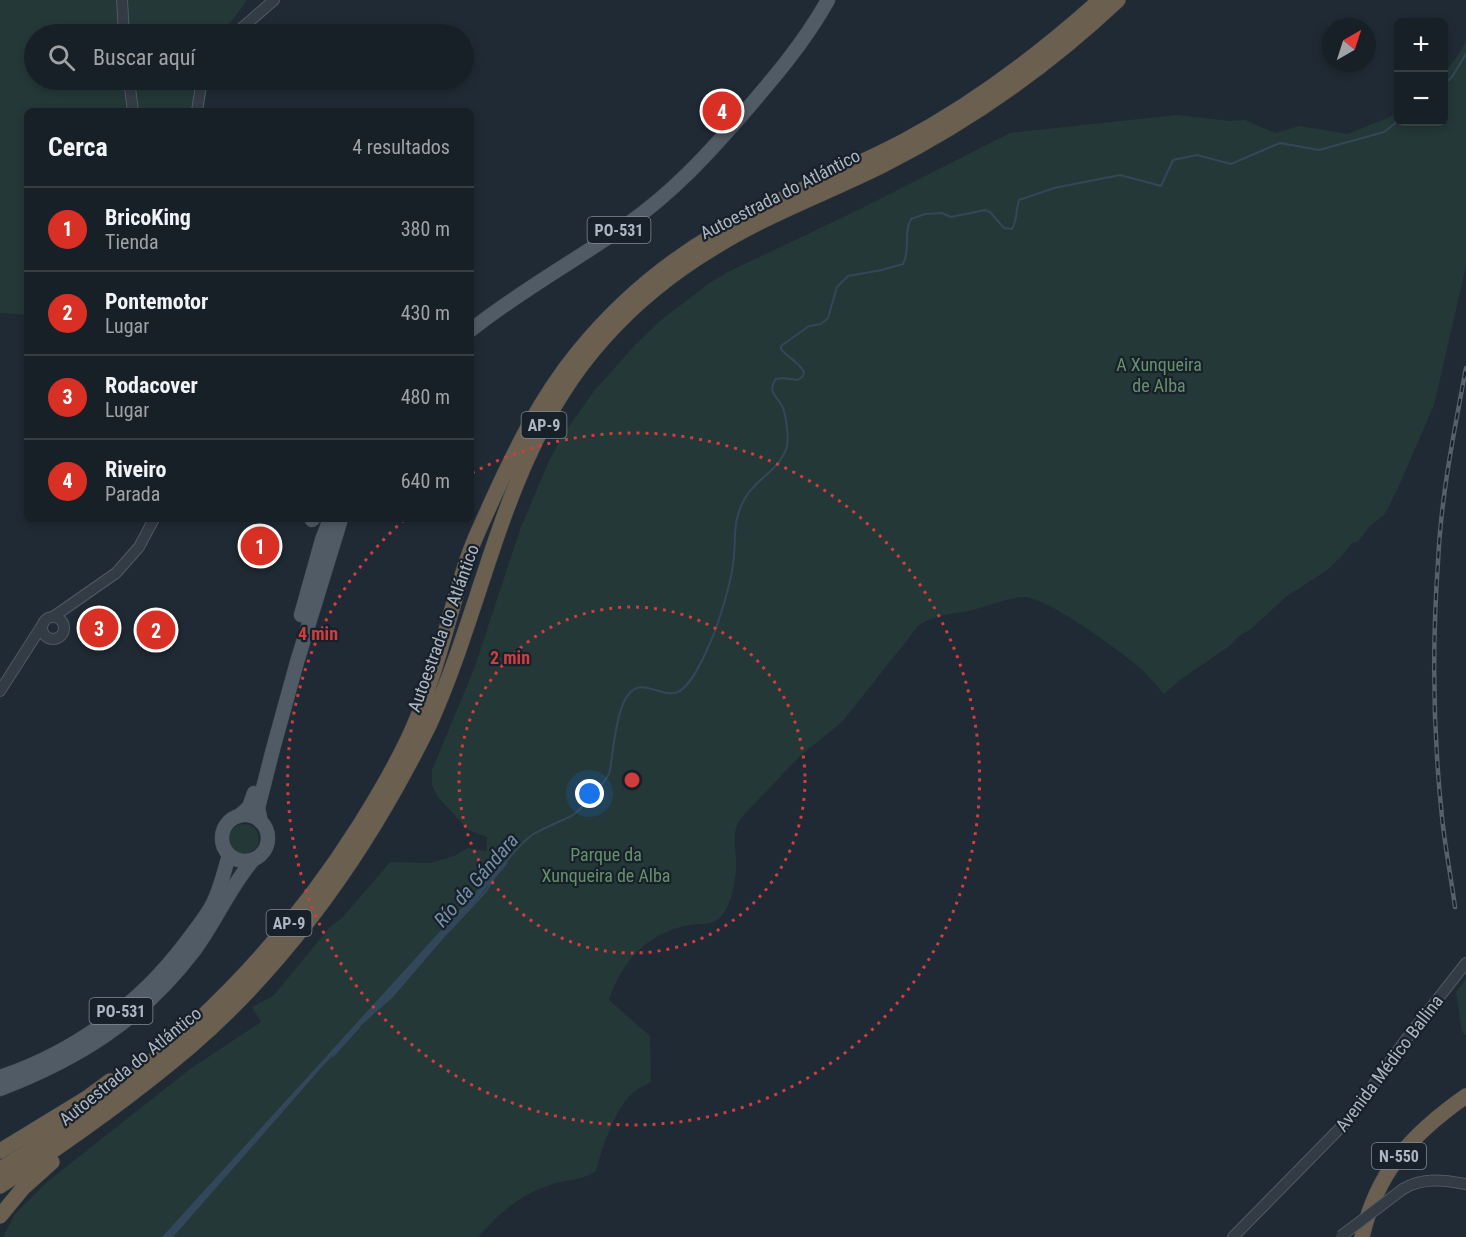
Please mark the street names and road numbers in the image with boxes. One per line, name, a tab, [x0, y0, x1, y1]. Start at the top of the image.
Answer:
street label: Autoestrada do Atlántico	[697, 145, 863, 243]
road number: PO-531	[588, 217, 650, 243]
road number: AP-9	[522, 412, 566, 438]
street label: Autoestrada do Atlántico	[403, 541, 483, 715]
road number: AP-9	[266, 910, 312, 936]
street label: Avenida Médico Ballina	[1331, 991, 1447, 1135]
road number: PO-531	[90, 998, 152, 1024]
street label: Autoestrada do Atlántico	[55, 1002, 205, 1130]
road number: N-550	[1372, 1143, 1426, 1169]

